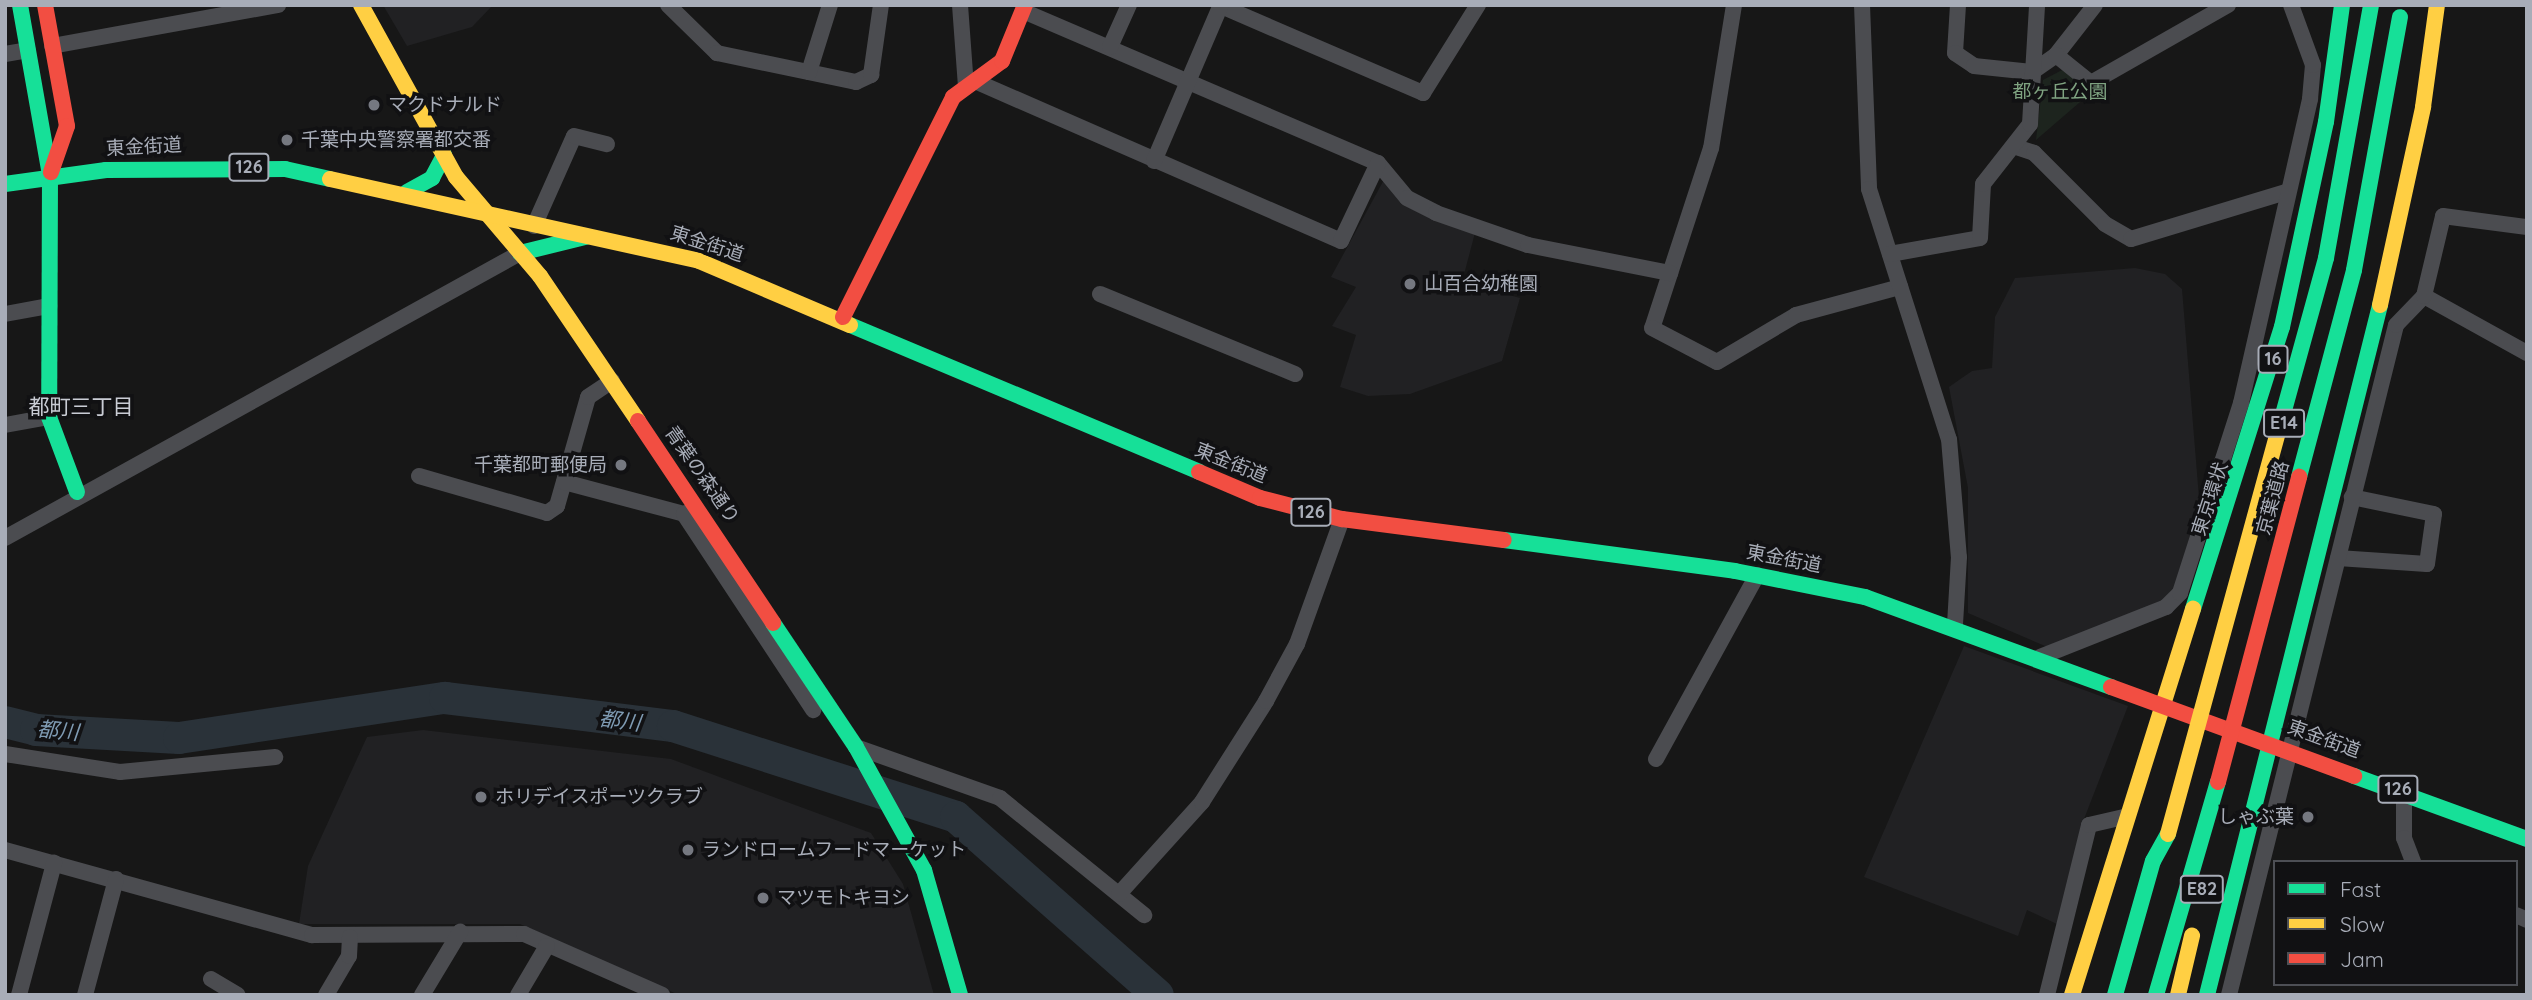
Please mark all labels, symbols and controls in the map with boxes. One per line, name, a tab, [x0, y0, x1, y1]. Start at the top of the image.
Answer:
park label: 都ヶ丘公園	[2013, 81, 2107, 103]
place label: マクドナルド	[388, 94, 502, 116]
marker: マクドナルド	[366, 97, 382, 113]
place label: 千葉中央警察署都交番	[301, 129, 491, 151]
marker: 千葉中央警察署都交番	[279, 132, 295, 148]
street label: 東金街道	[105, 134, 183, 160]
road number: 126	[228, 152, 270, 182]
street label: 東金街道	[667, 221, 747, 267]
place label: 山百合幼稚園	[1424, 273, 1538, 295]
marker: 山百合幼稚園	[1402, 276, 1418, 292]
road number: 16	[2257, 344, 2289, 374]
district label: 都町三丁目	[29, 393, 133, 419]
road number: E14	[2263, 408, 2305, 438]
street label: 青葉の森通り	[660, 422, 744, 528]
street label: 東金街道	[1191, 438, 1271, 488]
place label: 千葉都町郵便局	[474, 454, 607, 476]
marker: 千葉都町郵便局	[613, 457, 629, 473]
street label: 京葉道路	[2252, 458, 2294, 538]
street label: 東京環状	[2187, 459, 2233, 539]
road number: 126	[1290, 498, 1332, 526]
street label: 東金街道	[1745, 541, 1823, 577]
water label: 都川	[598, 705, 642, 735]
street label: 東金街道	[2284, 715, 2364, 763]
water label: 都川	[36, 716, 80, 744]
road number: 126	[2377, 774, 2419, 804]
place label: ホリデイスポーツクラブ	[495, 786, 704, 808]
marker: ホリデイスポーツクラブ	[473, 789, 489, 805]
place label: しゃぶ葉	[2218, 806, 2294, 828]
marker: しゃぶ葉	[2300, 809, 2316, 825]
place label: ランドロームフードマーケット	[702, 839, 968, 861]
marker: ランドロームフードマーケット	[680, 842, 696, 858]
legend	[2273, 860, 2518, 986]
road number: E82	[2179, 874, 2225, 904]
text: Fast	[2340, 876, 2381, 902]
place label: マツモトキヨシ	[777, 887, 910, 909]
marker: マツモトキヨシ	[755, 890, 771, 906]
text: Slow	[2340, 911, 2385, 937]
text: Jam	[2340, 946, 2384, 972]

